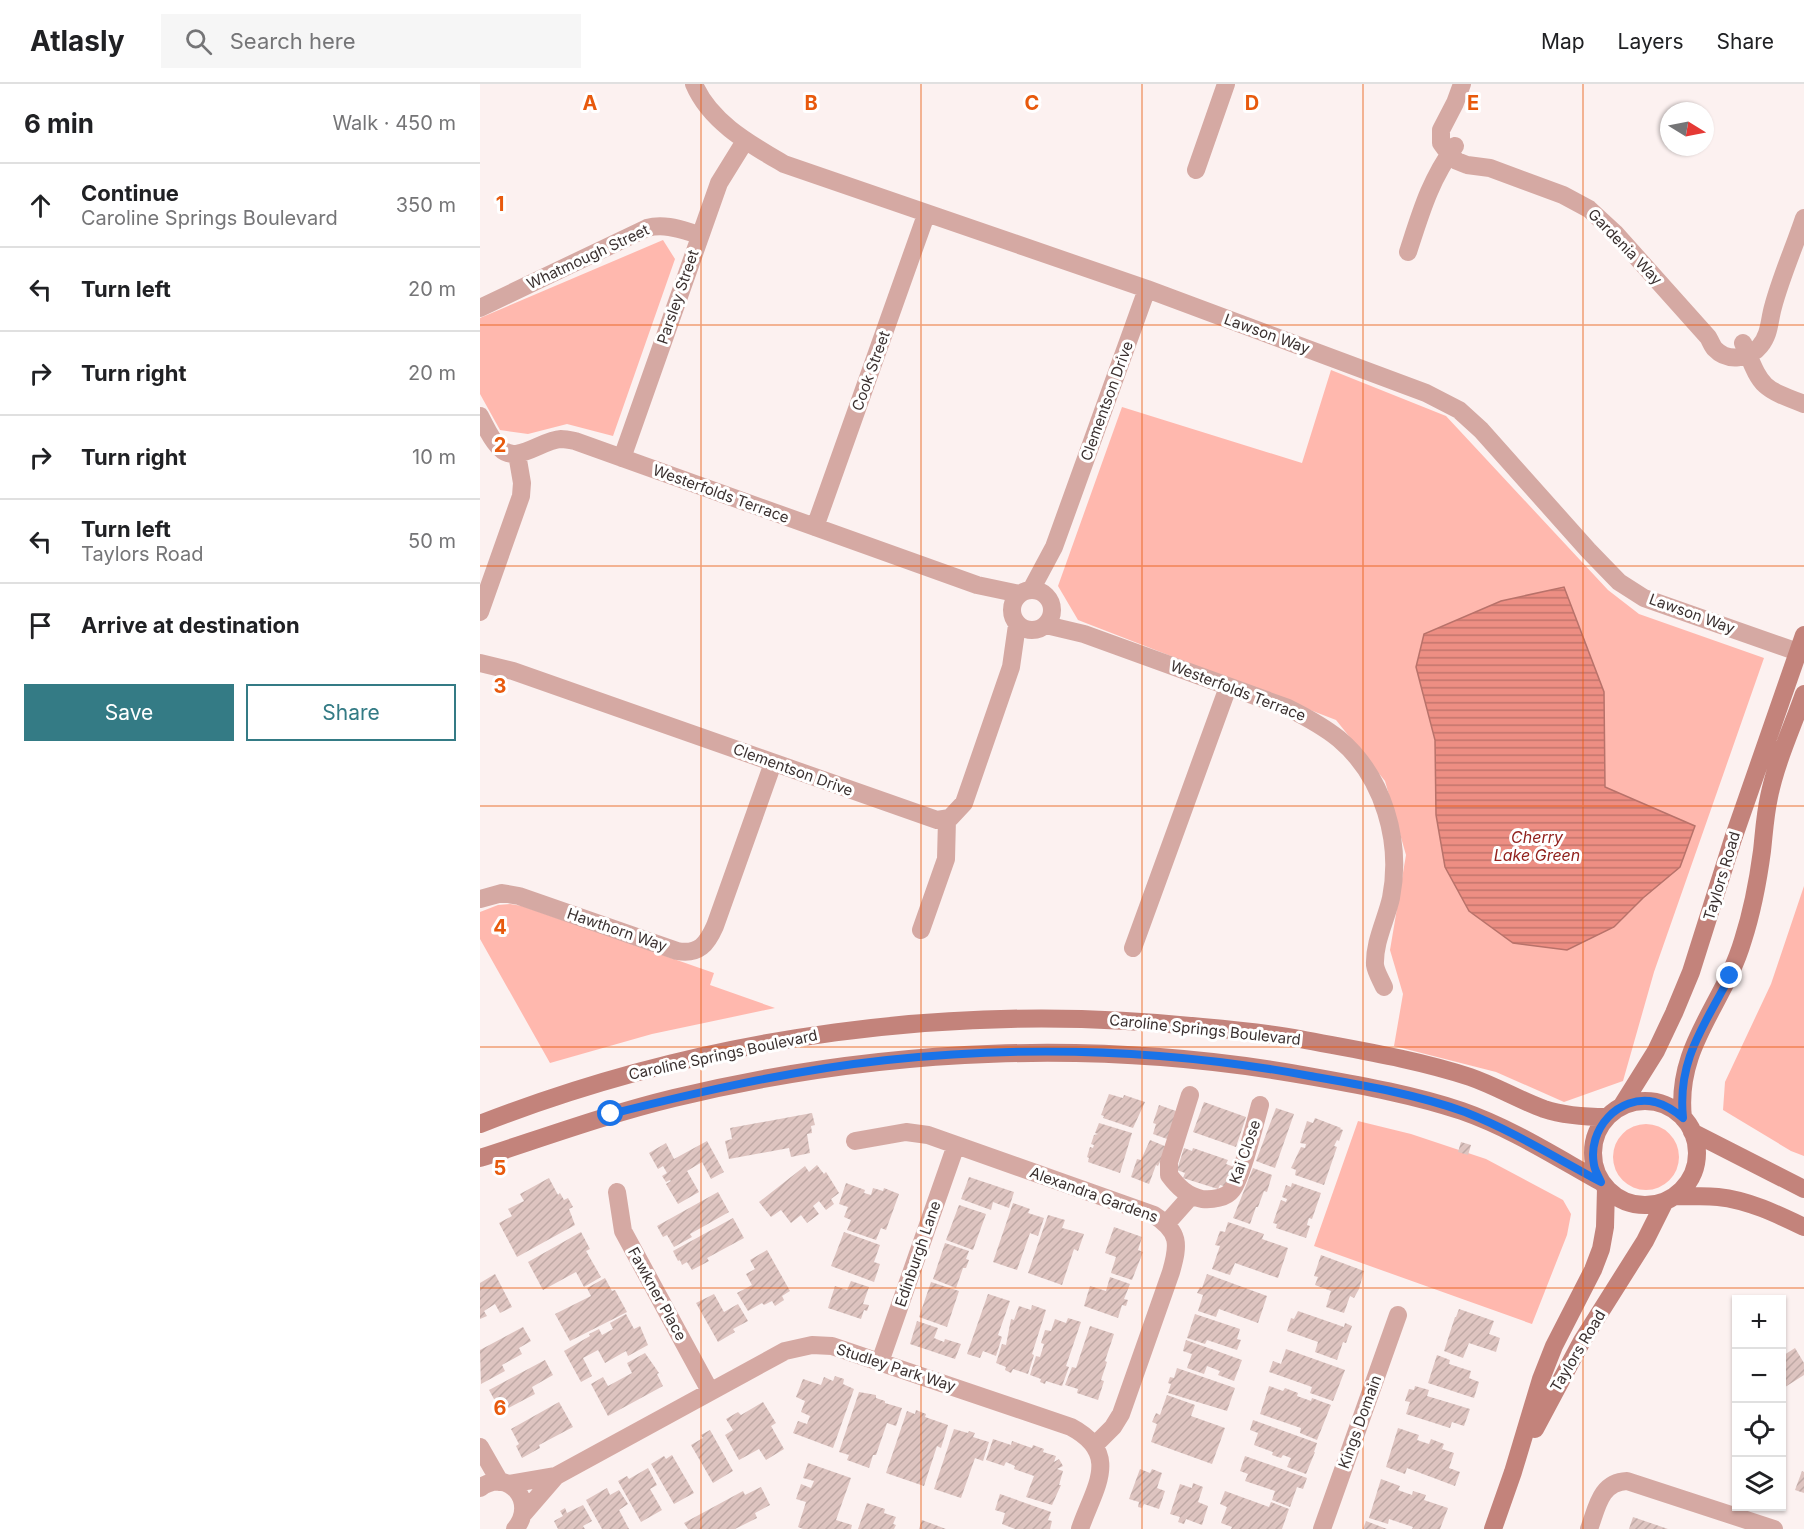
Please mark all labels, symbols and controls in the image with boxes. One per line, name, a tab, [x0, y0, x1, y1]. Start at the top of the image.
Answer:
search box	[161, 14, 581, 68]
text: Atlasly	[30, 24, 125, 58]
icon: search	[182, 25, 215, 58]
text: Search here	[230, 28, 356, 54]
text: Map	[1541, 29, 1585, 54]
text: Layers	[1618, 29, 1684, 54]
text: Share	[1717, 29, 1774, 54]
text: A	[583, 91, 598, 115]
text: B	[804, 91, 818, 115]
text: C	[1025, 91, 1039, 115]
text: D	[1245, 91, 1259, 115]
text: E	[1467, 91, 1479, 115]
north arrow	[1660, 102, 1714, 156]
text: 6 min	[24, 108, 94, 139]
text: Walk · 450 m	[332, 111, 456, 135]
text: Continue	[81, 180, 179, 206]
icon: ahead	[24, 189, 57, 222]
text: 1	[496, 192, 504, 216]
text: 350 m	[396, 193, 456, 217]
street label: Gardenia Way	[1584, 205, 1667, 289]
text: Caroline Springs Boulevard	[81, 206, 338, 230]
street label: Whatmough Street	[524, 220, 652, 293]
street label: Parsley Street	[652, 247, 703, 347]
icon: left	[24, 273, 57, 306]
text: Turn left	[81, 276, 171, 302]
text: 20 m	[408, 277, 456, 301]
street label: Lawson Way	[1222, 309, 1313, 358]
street label: Cook Street	[847, 328, 894, 413]
street label: Clementson Drive	[1076, 338, 1137, 463]
icon: right	[24, 357, 57, 390]
text: Turn right	[81, 360, 187, 386]
text: 20 m	[408, 361, 456, 385]
text: 2	[494, 433, 506, 457]
icon: right	[24, 441, 57, 474]
text: Turn right	[81, 444, 187, 470]
text: 10 m	[412, 445, 456, 469]
street label: Westerfolds Terrace	[650, 460, 792, 527]
text: Turn left	[81, 516, 171, 542]
icon: left	[24, 525, 57, 558]
text: 50 m	[408, 529, 456, 553]
text: Taylors Road	[81, 542, 204, 566]
street label: Lawson Way	[1647, 589, 1738, 638]
icon: arrive	[24, 609, 57, 642]
text: Arrive at destination	[81, 612, 300, 638]
street label: Westerfolds Terrace	[1168, 656, 1309, 725]
text: 3	[494, 674, 506, 698]
button: Save	[24, 684, 234, 741]
button: Share	[246, 684, 456, 741]
street label: Clementson Drive	[731, 739, 856, 800]
water label: Cherry Lake Green	[1494, 827, 1580, 865]
street label: Taylors Road	[1699, 829, 1744, 923]
street label: Hawthorn Way	[565, 904, 670, 956]
text: 4	[493, 915, 507, 939]
route end	[1716, 962, 1742, 988]
street label: Caroline Springs Boulevard	[1108, 1010, 1302, 1049]
street label: Caroline Springs Boulevard	[627, 1025, 819, 1084]
route start	[597, 1100, 623, 1126]
street label: Kai Close	[1225, 1117, 1264, 1186]
text: 5	[494, 1156, 506, 1180]
street label: Alexandra Gardens	[1027, 1163, 1161, 1227]
street label: Edinburgh Lane	[890, 1198, 945, 1309]
street label: Fawkner Place	[624, 1244, 691, 1344]
map controls	[1732, 1295, 1786, 1511]
button: +	[1732, 1295, 1786, 1349]
street label: Taylors Road	[1546, 1306, 1609, 1395]
street label: Studley Park Way	[834, 1339, 959, 1396]
button: −	[1732, 1349, 1786, 1403]
street label: Kings Domain	[1334, 1373, 1385, 1471]
text: 6	[494, 1396, 507, 1420]
button: locate	[1732, 1403, 1786, 1457]
button: layers	[1732, 1457, 1786, 1511]

